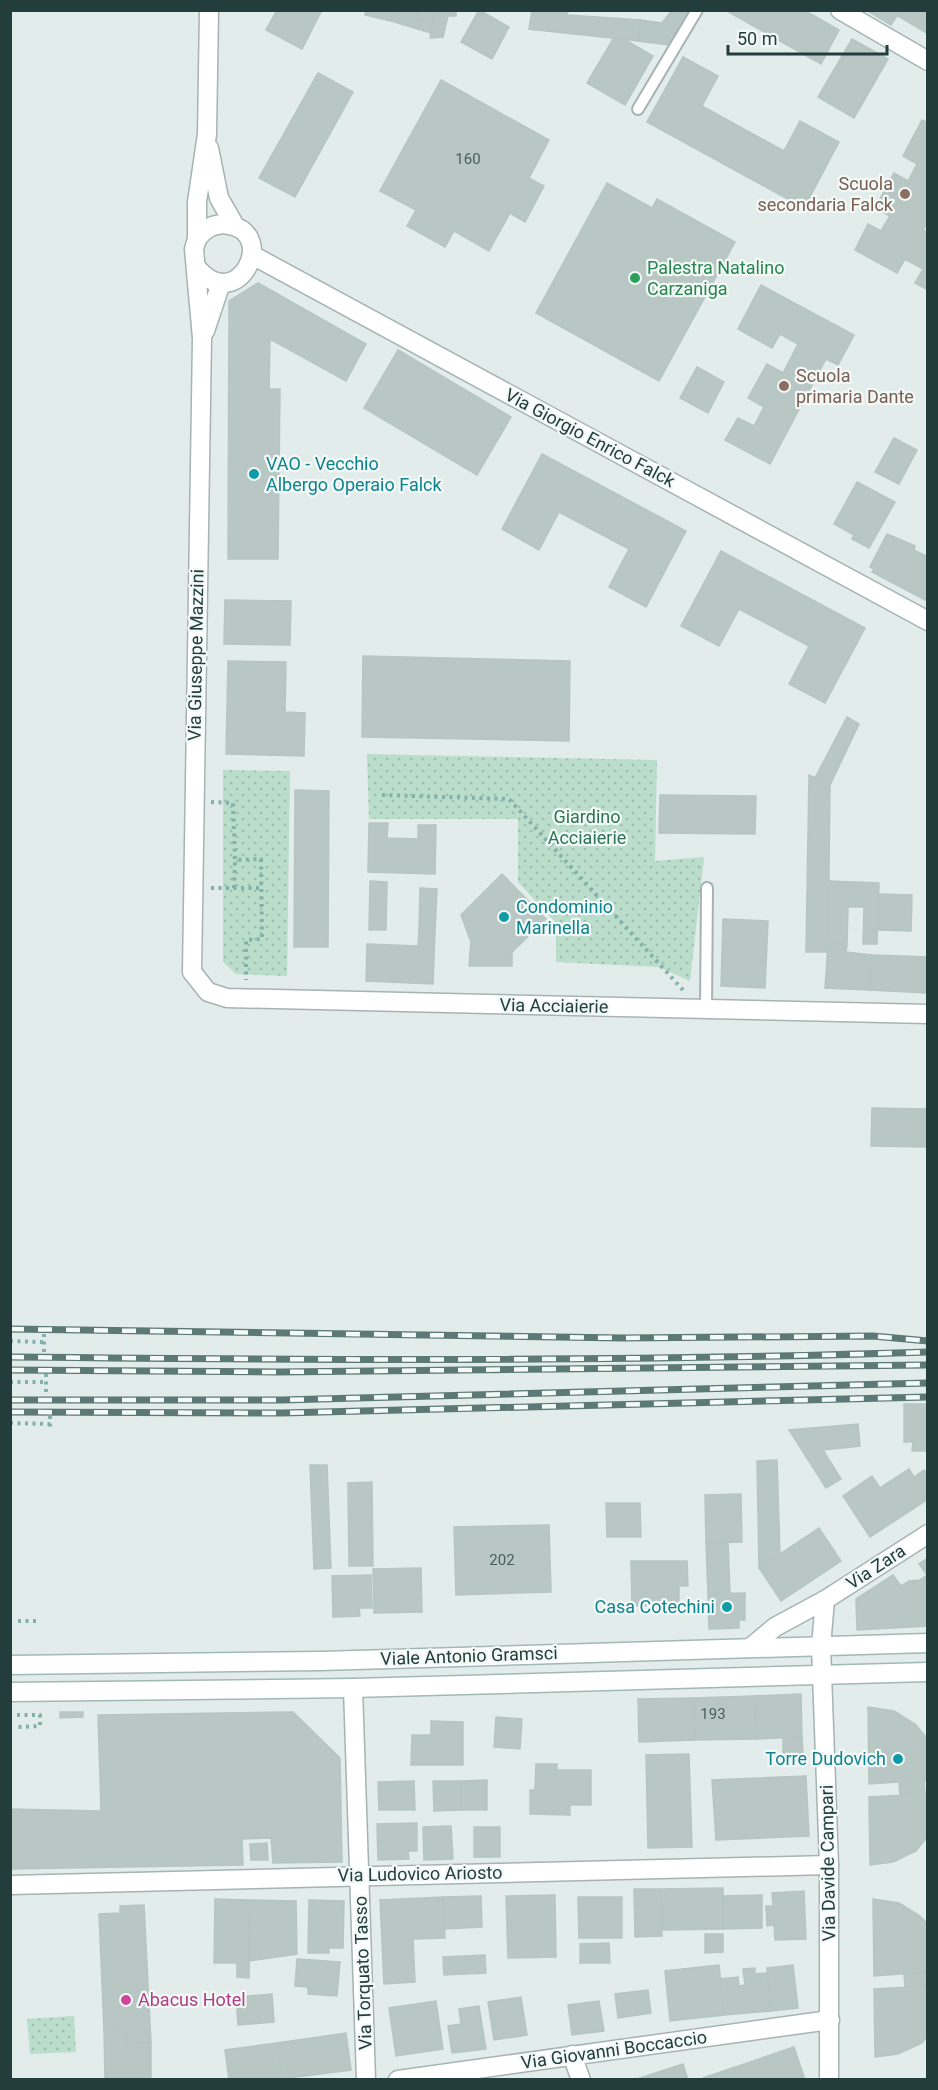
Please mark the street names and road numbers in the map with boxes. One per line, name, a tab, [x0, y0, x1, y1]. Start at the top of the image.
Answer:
street label: Via Giorgio Enrico Falck	[502, 384, 680, 492]
street label: Via Giuseppe Mazzini	[184, 569, 207, 741]
street label: Via Acciaierie	[499, 994, 609, 1017]
street label: Via Zara	[842, 1540, 909, 1593]
street label: Viale Antonio Gramsci	[380, 1642, 558, 1669]
street label: Via Davide Campari	[816, 1785, 839, 1941]
street label: Via Ludovico Ariosto	[338, 1862, 502, 1885]
street label: Via Torquato Tasso	[349, 1896, 376, 2050]
street label: Via Giovanni Boccaccio	[520, 2026, 708, 2073]

